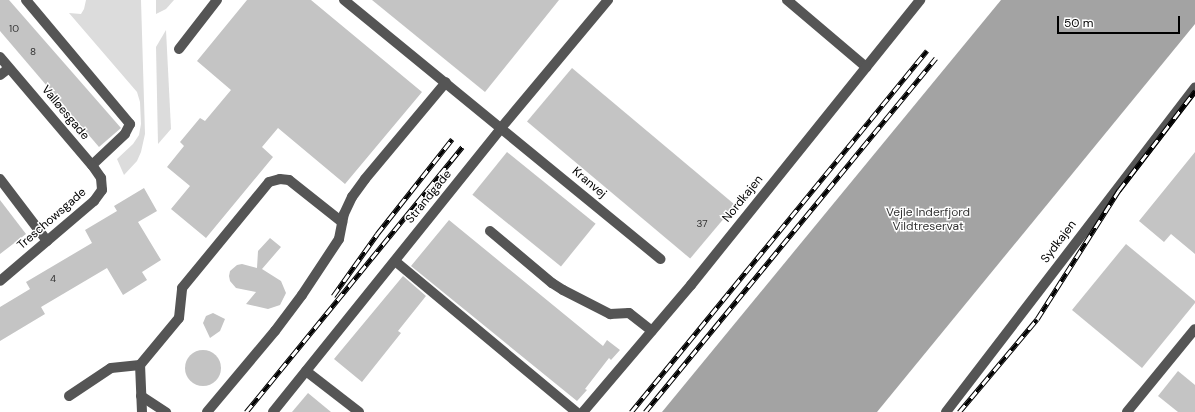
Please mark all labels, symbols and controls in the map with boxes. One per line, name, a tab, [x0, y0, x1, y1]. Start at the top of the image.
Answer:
scale bar	[1059, 8, 1182, 34]
text: 50 m	[1064, 15, 1093, 31]
house number: 10	[9, 23, 19, 35]
house number: 8	[30, 46, 36, 58]
street label: Valløesgade	[38, 83, 92, 143]
street label: Kranvej	[569, 164, 609, 202]
street label: Strandgade	[403, 167, 455, 227]
street label: Nordkajen	[720, 173, 766, 225]
street label: Treschowsgade	[15, 185, 89, 253]
park label: Vejle Inderfjord Vildtreservat	[886, 206, 970, 234]
house number: 37	[696, 218, 708, 230]
street label: Sydkajen	[1038, 218, 1080, 266]
house number: 4	[50, 273, 56, 285]

